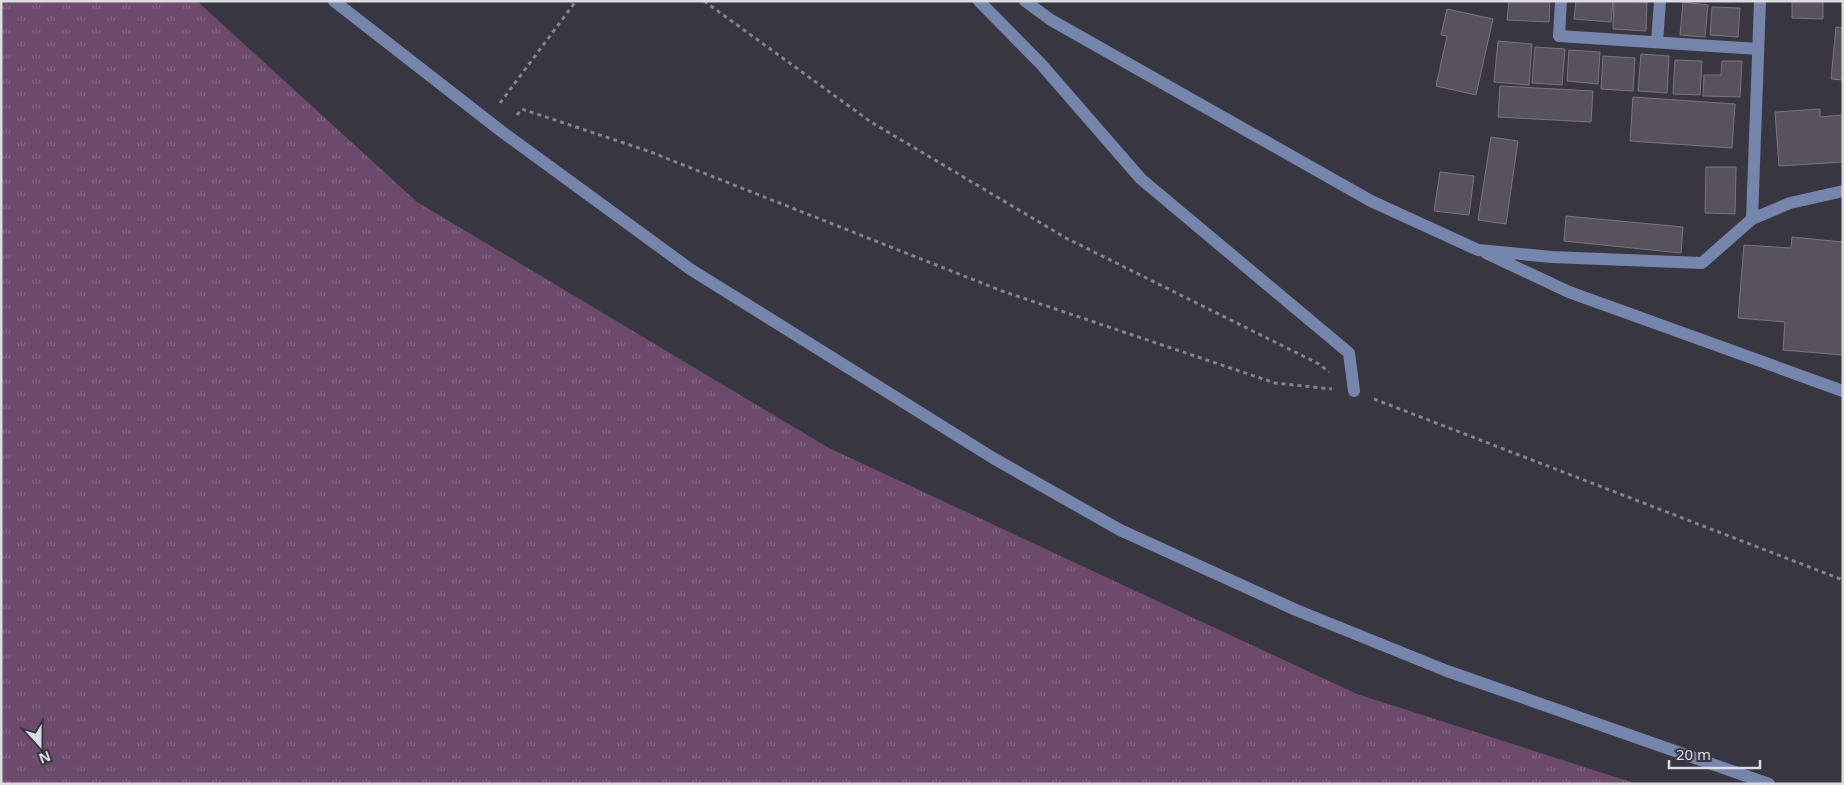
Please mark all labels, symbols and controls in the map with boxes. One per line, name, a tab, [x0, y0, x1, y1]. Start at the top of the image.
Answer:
north arrow	[15, 720, 65, 770]
scale bar	[1669, 738, 1760, 770]
text: 20 m	[1676, 744, 1711, 764]
text: N	[36, 747, 54, 769]

